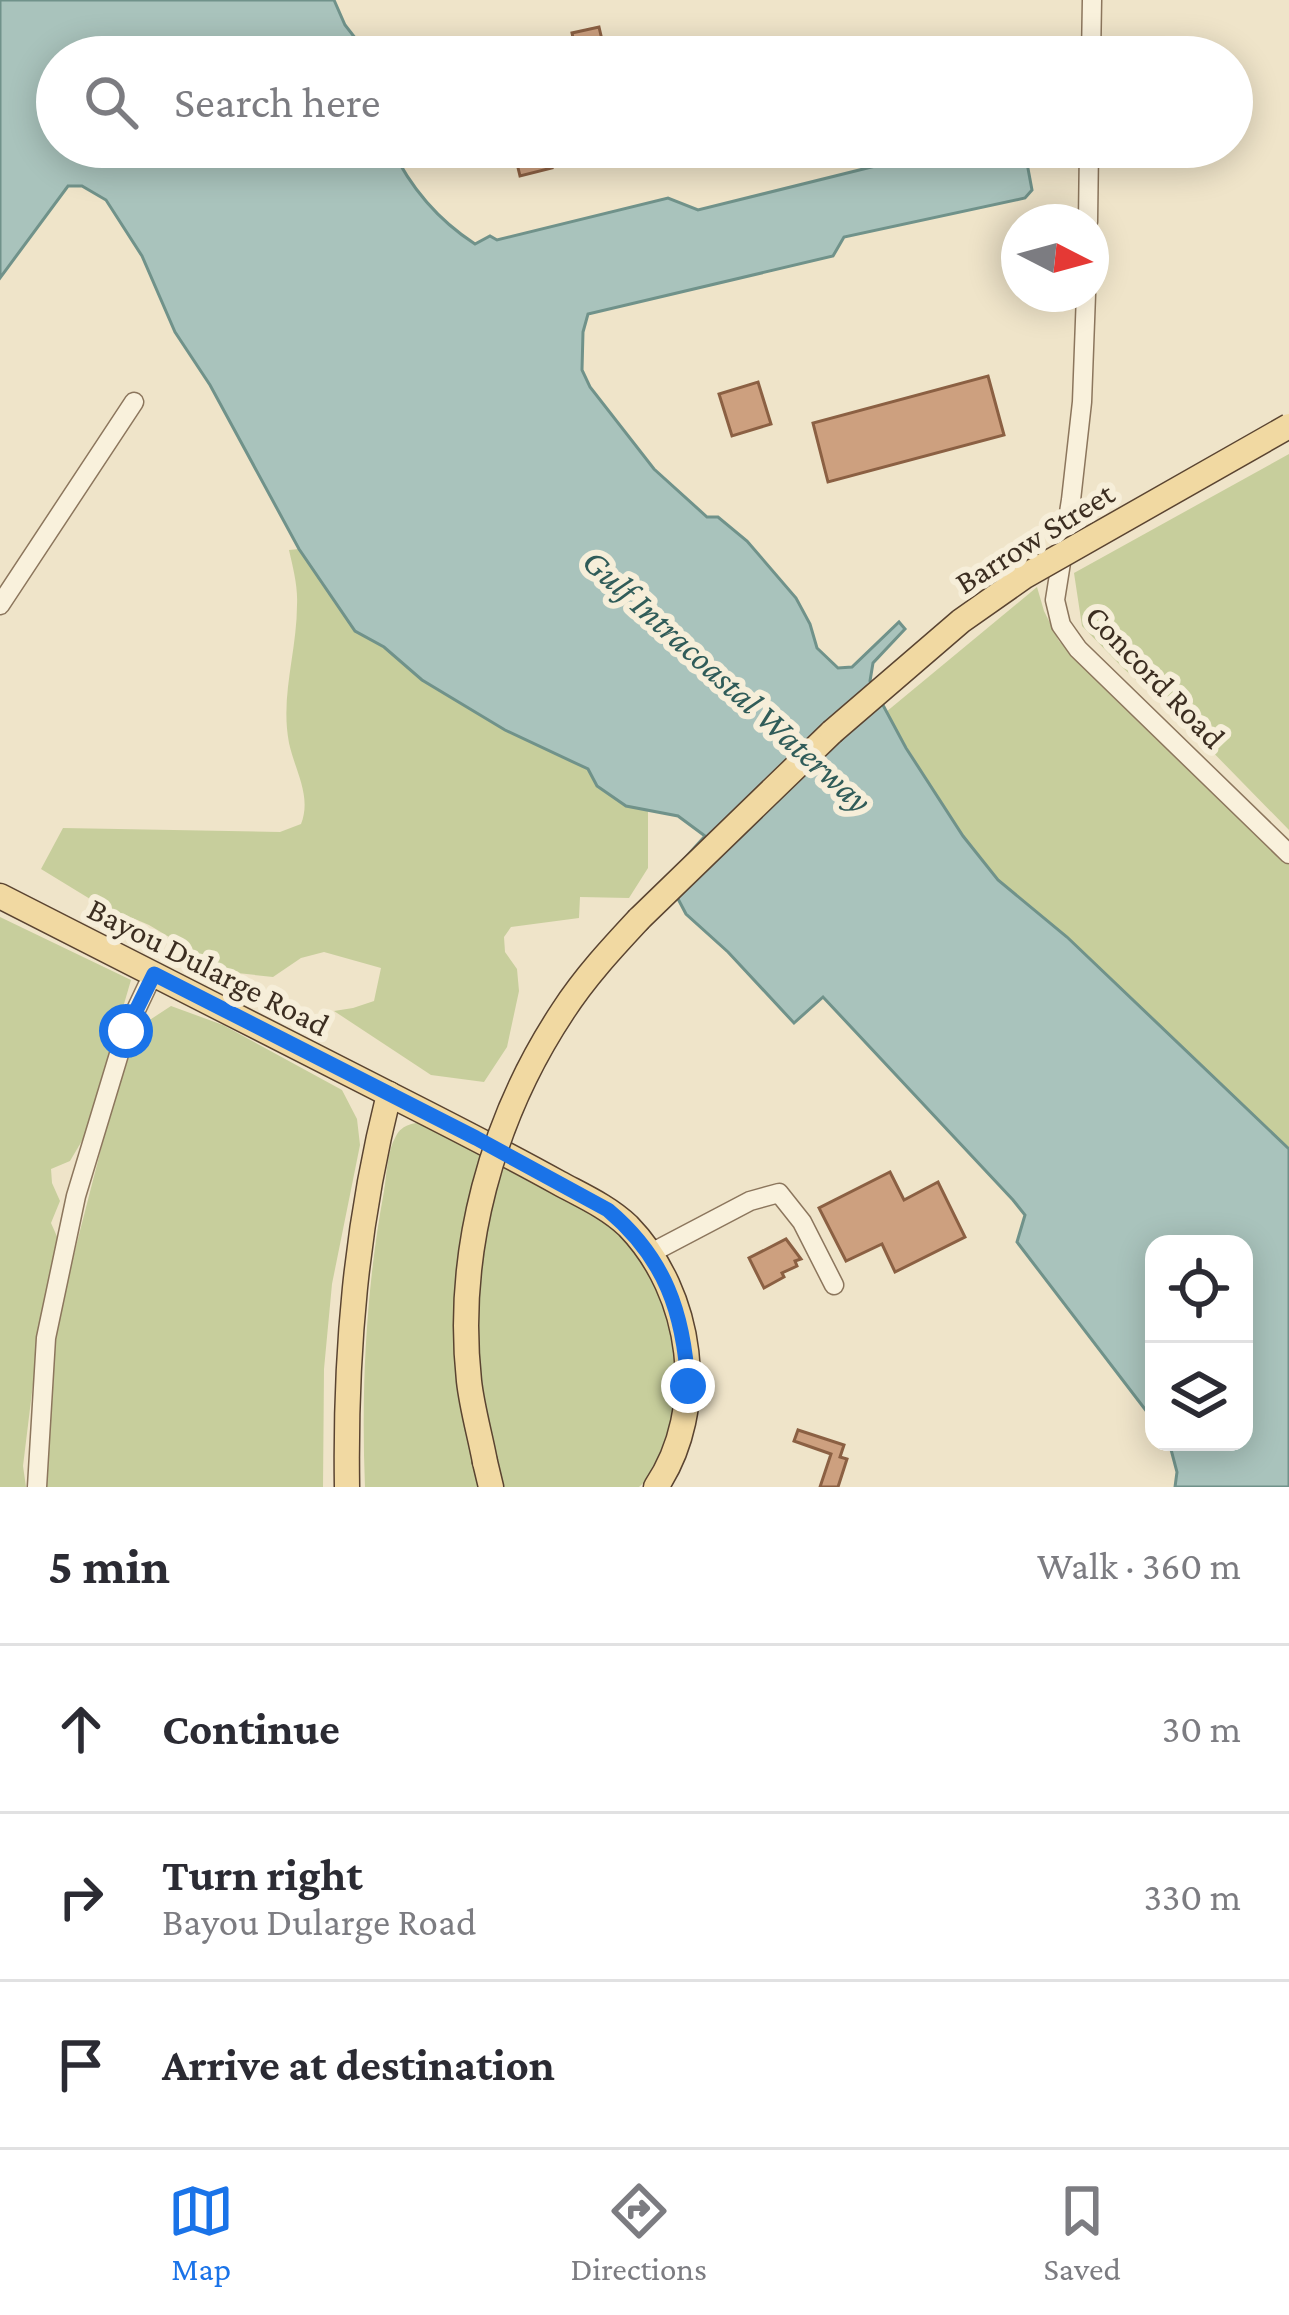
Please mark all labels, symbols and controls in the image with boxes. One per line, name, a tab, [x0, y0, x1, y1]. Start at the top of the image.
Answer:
search box	[36, 36, 1253, 168]
icon: search	[78, 69, 144, 135]
text: Search here	[174, 77, 381, 127]
north arrow	[1001, 204, 1109, 312]
street label: Barrow Street	[948, 473, 1121, 601]
water label: Gulf Intracoastal Waterway	[575, 541, 880, 821]
street label: Concord Road	[1078, 597, 1233, 756]
street label: Bayou Dularge Road	[82, 890, 336, 1043]
route start	[99, 1004, 153, 1058]
map controls	[1145, 1235, 1253, 1451]
button: locate	[1145, 1235, 1253, 1343]
button: layers	[1145, 1343, 1253, 1451]
route end	[661, 1359, 715, 1413]
text: 5 min	[48, 1537, 170, 1594]
text: Walk · 360 m	[1037, 1544, 1241, 1587]
icon: ahead	[48, 1696, 114, 1762]
text: Continue	[162, 1704, 340, 1754]
text: 30 m	[1162, 1707, 1241, 1750]
text: Turn right	[162, 1850, 363, 1900]
icon: right	[48, 1864, 114, 1930]
text: 330 m	[1143, 1875, 1241, 1918]
text: Bayou Dularge Road	[162, 1900, 476, 1943]
icon: arrive	[48, 2032, 114, 2098]
text: Arrive at destination	[162, 2040, 555, 2090]
tab: Map	[168, 2178, 234, 2287]
tab: Directions	[571, 2178, 707, 2287]
tab: Saved	[1043, 2178, 1121, 2287]

